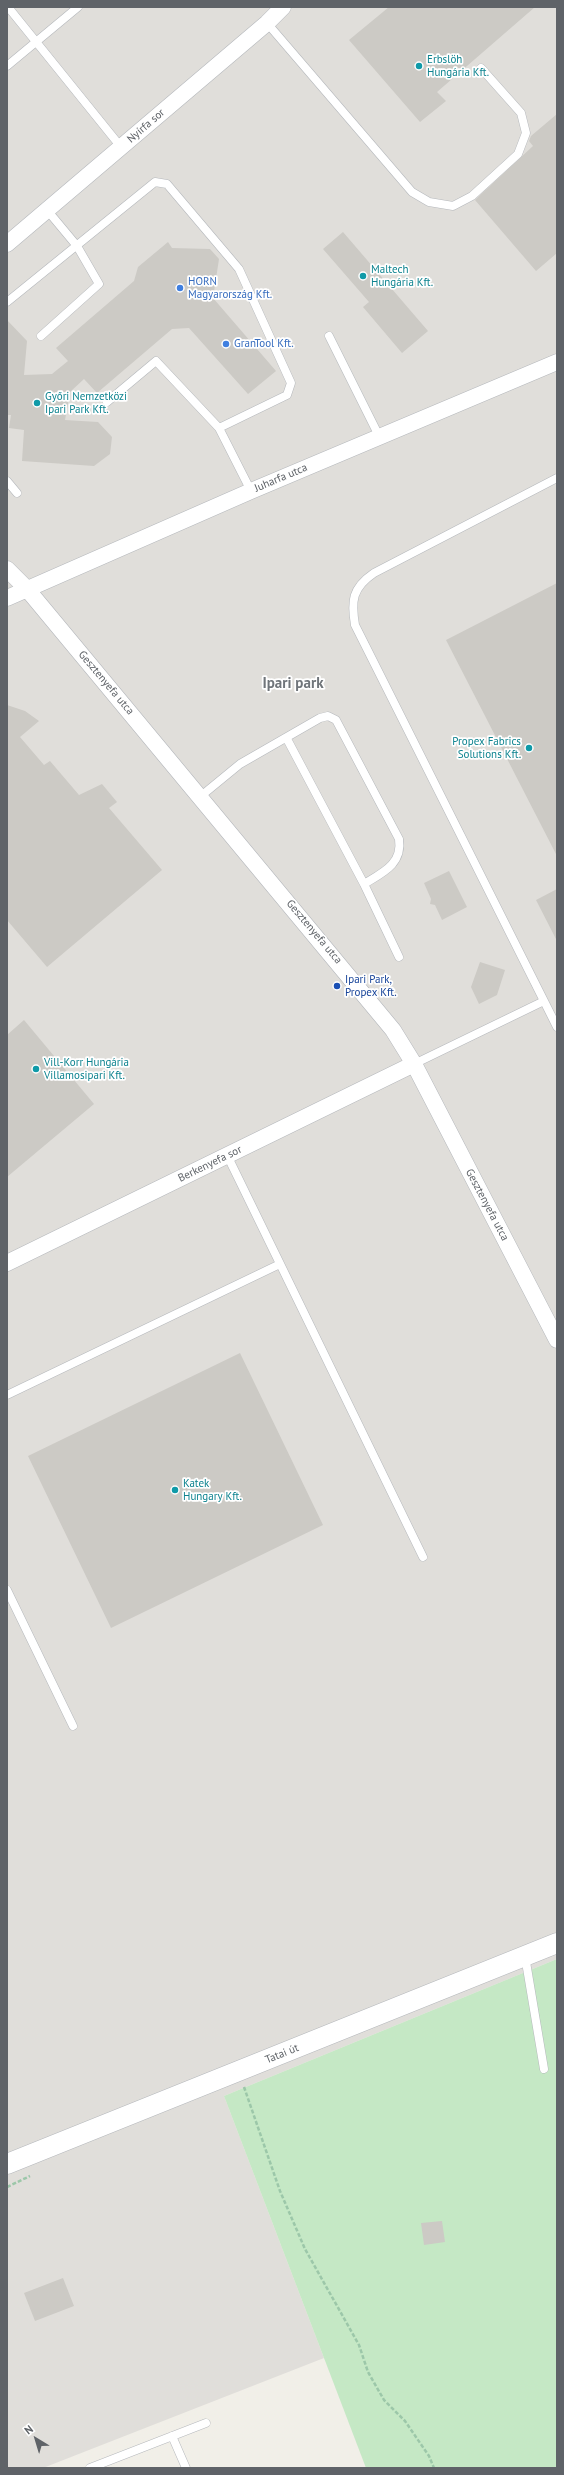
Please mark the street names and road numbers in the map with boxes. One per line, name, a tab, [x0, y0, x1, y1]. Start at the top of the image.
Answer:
street label: Nyírfa sor	[125, 106, 167, 146]
street label: Juharfa utca	[253, 461, 309, 495]
street label: Gesztenyefa utca	[75, 648, 137, 718]
street label: Gesztenyefa utca	[283, 897, 345, 967]
street label: Berkenyefa sor	[176, 1143, 244, 1185]
street label: Gesztenyefa utca	[463, 1167, 511, 1243]
street label: Tatai út	[263, 2041, 301, 2067]

